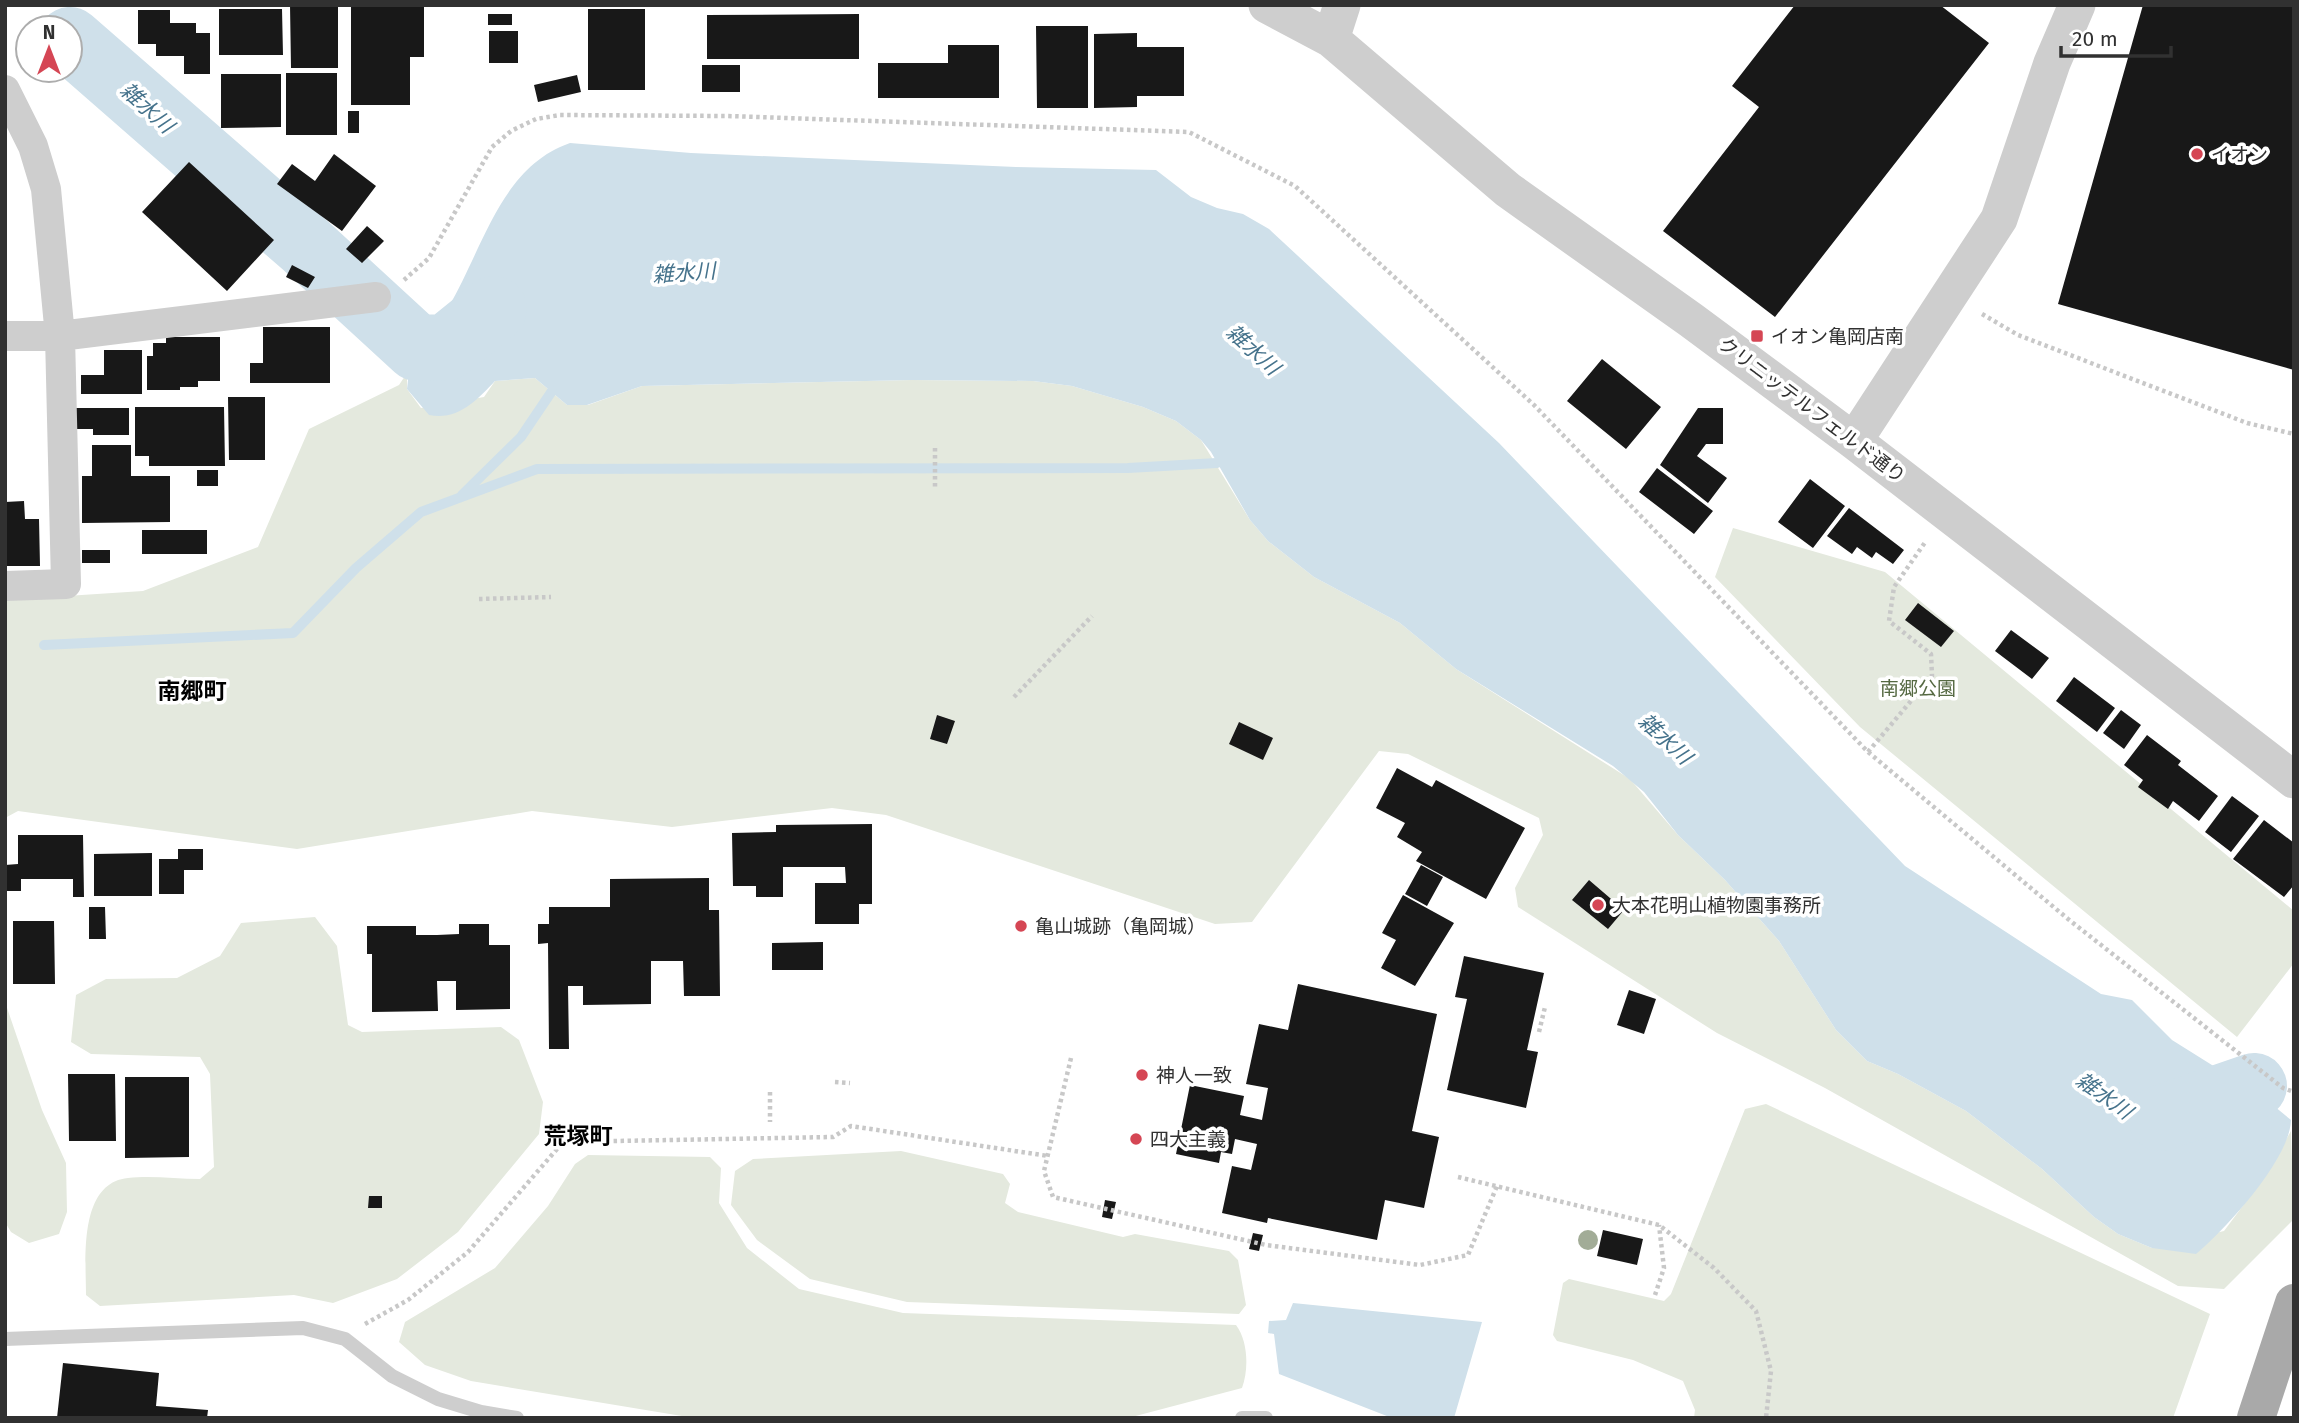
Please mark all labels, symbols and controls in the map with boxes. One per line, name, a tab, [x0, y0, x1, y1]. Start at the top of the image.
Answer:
north arrow	[14, 14, 84, 84]
scale bar	[2061, 14, 2171, 58]
text: N	[43, 21, 55, 44]
text: 20 m	[2072, 26, 2118, 52]
water label: 雑水川	[115, 77, 181, 140]
place label: イオン	[2211, 143, 2268, 166]
marker: イオン	[2189, 146, 2205, 162]
water label: 雑水川	[652, 258, 718, 288]
water label: 雑水川	[1221, 319, 1287, 382]
place label: イオン亀岡店南	[1771, 325, 1904, 348]
marker: イオン亀岡店南	[1749, 328, 1765, 344]
street label: クリニッテルフェルド通り	[1714, 332, 1910, 488]
district label: 南郷町	[158, 677, 227, 705]
park label: 南郷公園	[1880, 677, 1956, 700]
water label: 雑水川	[1633, 708, 1698, 771]
place label: 大本花明山植物園事務所	[1612, 894, 1821, 917]
marker: 大本花明山植物園事務所	[1590, 897, 1606, 913]
place label: 亀山城跡（亀岡城）	[1035, 915, 1206, 938]
marker: 亀山城跡（亀岡城）	[1013, 918, 1029, 934]
place label: 神人一致	[1156, 1064, 1232, 1087]
marker: 神人一致	[1134, 1067, 1150, 1083]
water label: 雑水川	[2071, 1067, 2139, 1126]
district label: 荒塚町	[544, 1122, 613, 1150]
place label: 四大主義	[1150, 1128, 1226, 1151]
marker: 四大主義	[1128, 1131, 1144, 1147]

